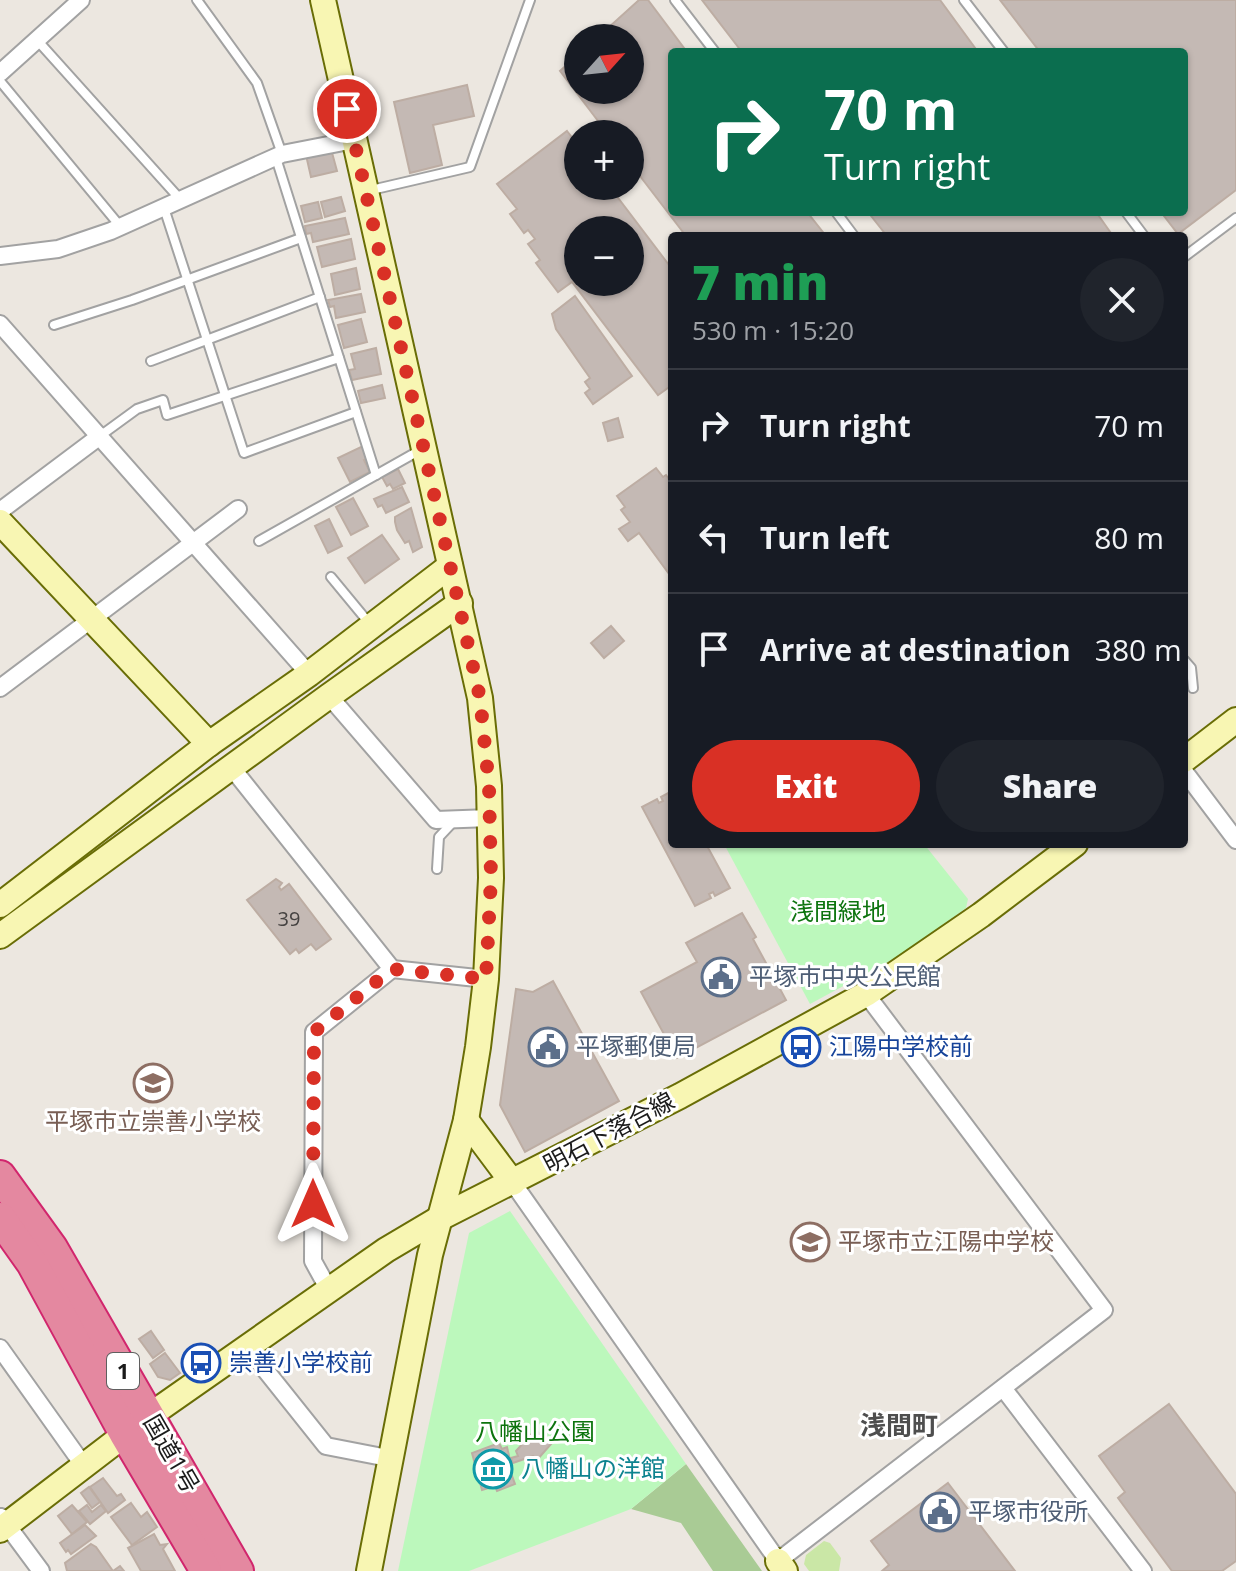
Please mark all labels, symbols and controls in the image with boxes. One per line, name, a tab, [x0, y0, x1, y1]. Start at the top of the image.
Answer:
north arrow	[564, 24, 644, 104]
map controls	[564, 24, 644, 296]
text: 70 m	[824, 70, 958, 146]
pin	[313, 75, 381, 143]
icon: right	[692, 80, 796, 184]
icon: arrive	[325, 87, 369, 131]
button: +	[564, 120, 644, 200]
text: Turn right	[824, 142, 990, 191]
button: −	[564, 216, 644, 296]
text: 7 min	[692, 249, 828, 314]
button: close	[1080, 258, 1164, 342]
text: 530 m · 15:20	[692, 312, 854, 348]
icon: right	[692, 403, 736, 447]
text: Turn right	[760, 405, 911, 446]
text: 70 m	[1094, 405, 1164, 446]
icon: left	[692, 515, 736, 559]
text: Turn left	[760, 517, 890, 558]
text: 80 m	[1094, 517, 1164, 558]
icon: arrive	[692, 627, 736, 671]
text: Arrive at destination	[760, 629, 1071, 670]
text: 380 m	[1095, 629, 1182, 670]
button: Exit	[692, 740, 920, 832]
button: Share	[936, 740, 1164, 832]
park label: 浅間緑地	[790, 894, 886, 927]
house number: 39	[278, 905, 300, 932]
public building icon: 平塚市中央公民館	[700, 956, 742, 998]
place label: 平塚市中央公民館	[749, 959, 941, 992]
public building icon: 平塚郵便局	[527, 1026, 569, 1068]
bus stop icon: 江陽中学校前	[780, 1026, 822, 1068]
place label: 平塚郵便局	[576, 1029, 696, 1062]
place label: 江陽中学校前	[829, 1029, 973, 1062]
school or university icon: 平塚市立崇善小学校	[132, 1062, 174, 1104]
street label: 明石下落合線	[537, 1083, 680, 1180]
place label: 平塚市立崇善小学校	[45, 1104, 261, 1137]
position arrow	[271, 1162, 355, 1246]
school or university icon: 平塚市立江陽中学校	[789, 1221, 831, 1263]
place label: 平塚市立江陽中学校	[838, 1224, 1054, 1257]
bus stop icon: 崇善小学校前	[180, 1342, 222, 1384]
place label: 崇善小学校前	[229, 1345, 373, 1378]
road number: 1	[107, 1353, 139, 1389]
district label: 浅間町	[860, 1407, 938, 1443]
street label: 国道1号	[137, 1408, 208, 1499]
park label: 八幡山公園	[475, 1414, 595, 1447]
museum icon: 八幡山の洋館	[472, 1448, 514, 1490]
place label: 八幡山の洋館	[521, 1451, 665, 1484]
public building icon: 平塚市役所	[919, 1491, 961, 1533]
place label: 平塚市役所	[968, 1494, 1088, 1527]

